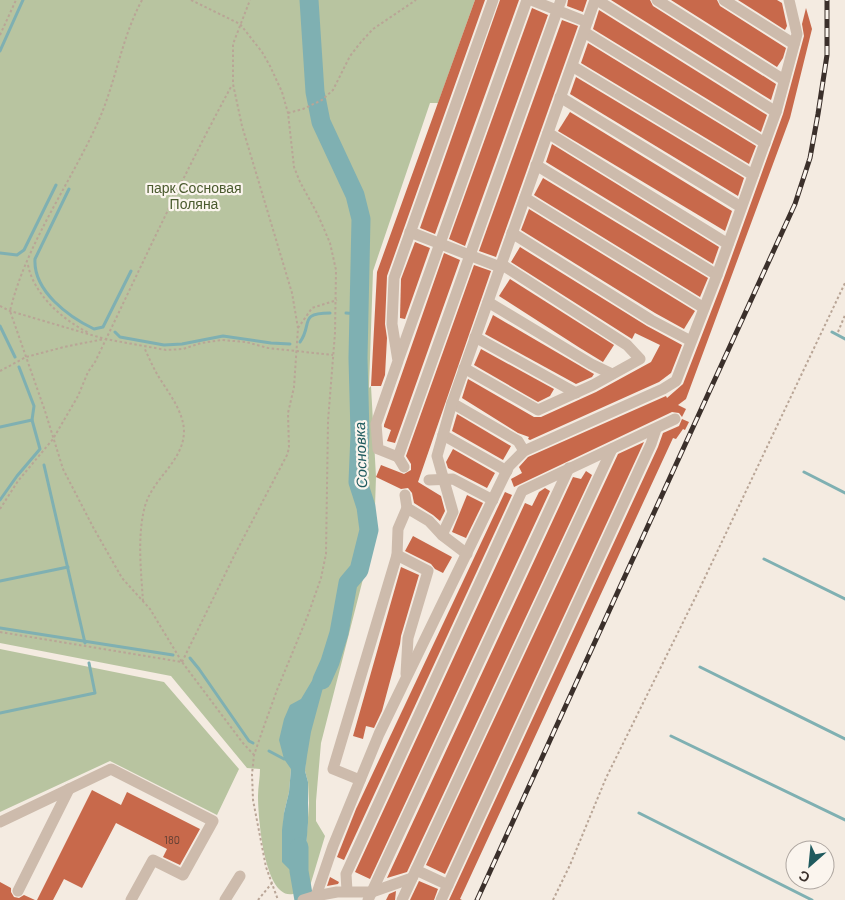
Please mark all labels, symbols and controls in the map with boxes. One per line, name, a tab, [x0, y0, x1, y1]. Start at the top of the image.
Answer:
park label: парк Сосновая Поляна	[146, 179, 242, 212]
water label: Сосновка	[350, 421, 370, 489]
house number: 180	[164, 833, 180, 846]
north arrow	[785, 840, 835, 890]
text: С	[796, 867, 812, 887]

